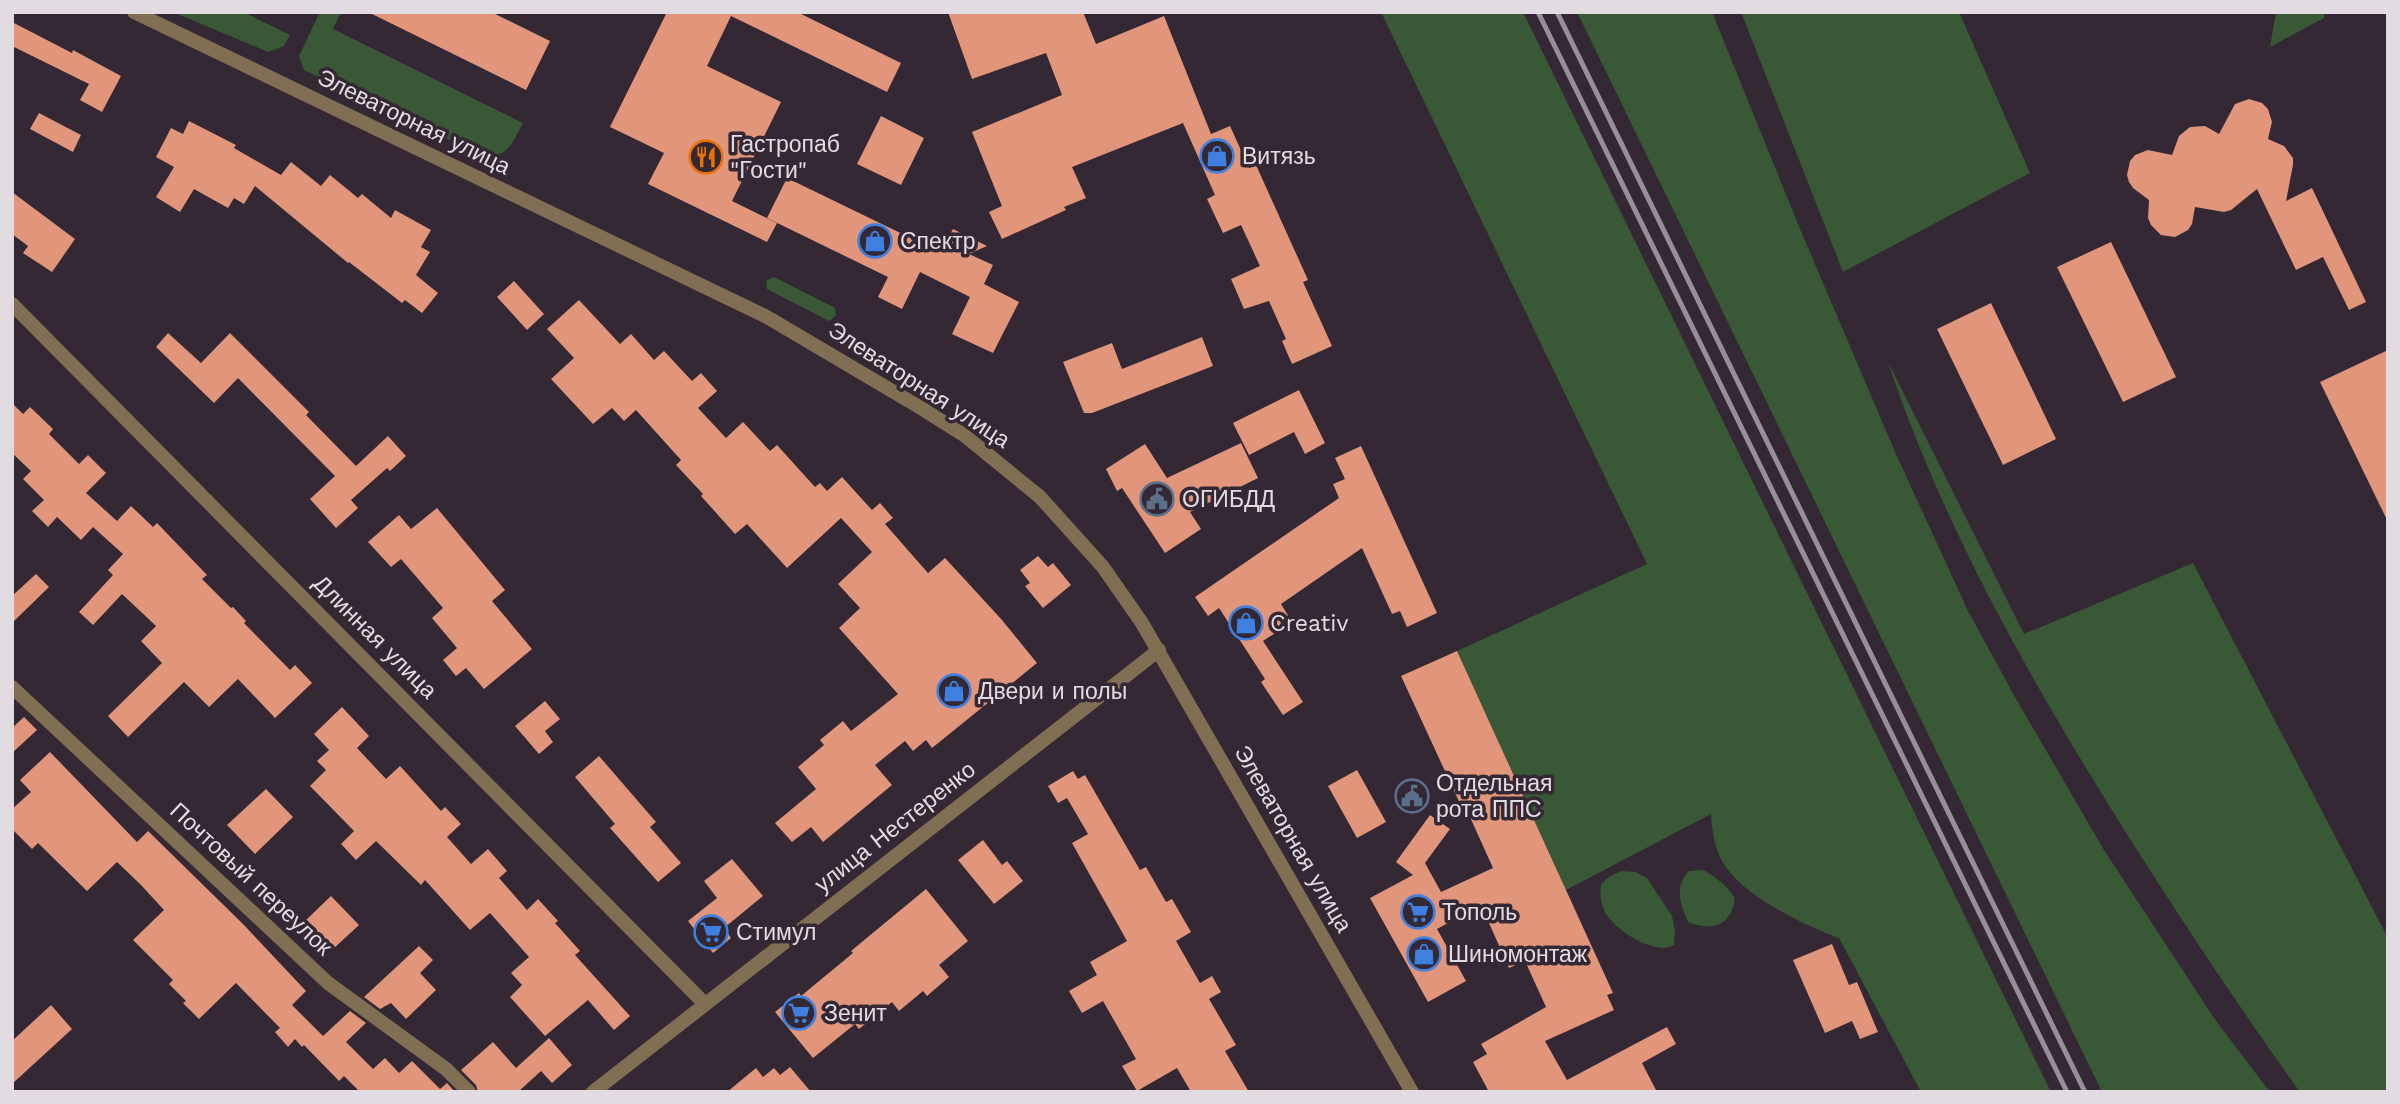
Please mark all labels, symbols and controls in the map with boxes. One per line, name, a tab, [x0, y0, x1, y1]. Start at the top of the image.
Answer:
street label: Элеваторная улица	[313, 64, 515, 180]
place label: Гастропаб "Гости"	[730, 131, 840, 184]
shop icon: Витязь	[1198, 137, 1236, 175]
restaurant icon: Гастропаб "Гости"	[687, 138, 725, 176]
place label: Витязь	[1242, 143, 1316, 170]
shop icon: Спектр	[856, 222, 894, 260]
place label: Спектр	[900, 228, 976, 255]
street label: Элеваторная улица	[823, 316, 1015, 454]
public building icon: ОГИБДД	[1138, 480, 1176, 518]
place label: ОГИБДД	[1182, 486, 1276, 513]
street label: Длинная улица	[308, 570, 443, 705]
shop icon: Creativ	[1227, 604, 1265, 642]
place label: Creativ	[1270, 610, 1348, 637]
shop icon: Двери и полы	[935, 672, 973, 710]
place label: Двери и полы	[978, 678, 1127, 705]
street label: Элеваторная улица	[1229, 741, 1358, 937]
street label: улица Нестеренко	[809, 756, 981, 898]
place label: Отдельная рота ППС	[1436, 770, 1552, 823]
public building icon: Отдельная рота ППС	[1393, 777, 1431, 815]
street label: Почтовый переулок	[164, 797, 338, 962]
supermarket icon: Тополь	[1399, 893, 1437, 931]
place label: Тополь	[1442, 899, 1517, 926]
supermarket icon: Стимул	[692, 913, 730, 951]
place label: Стимул	[736, 919, 816, 946]
shop icon: Шиномонтаж	[1405, 935, 1443, 973]
place label: Шиномонтаж	[1448, 941, 1588, 968]
supermarket icon: Зенит	[780, 994, 818, 1032]
place label: Зенит	[824, 1000, 887, 1027]

